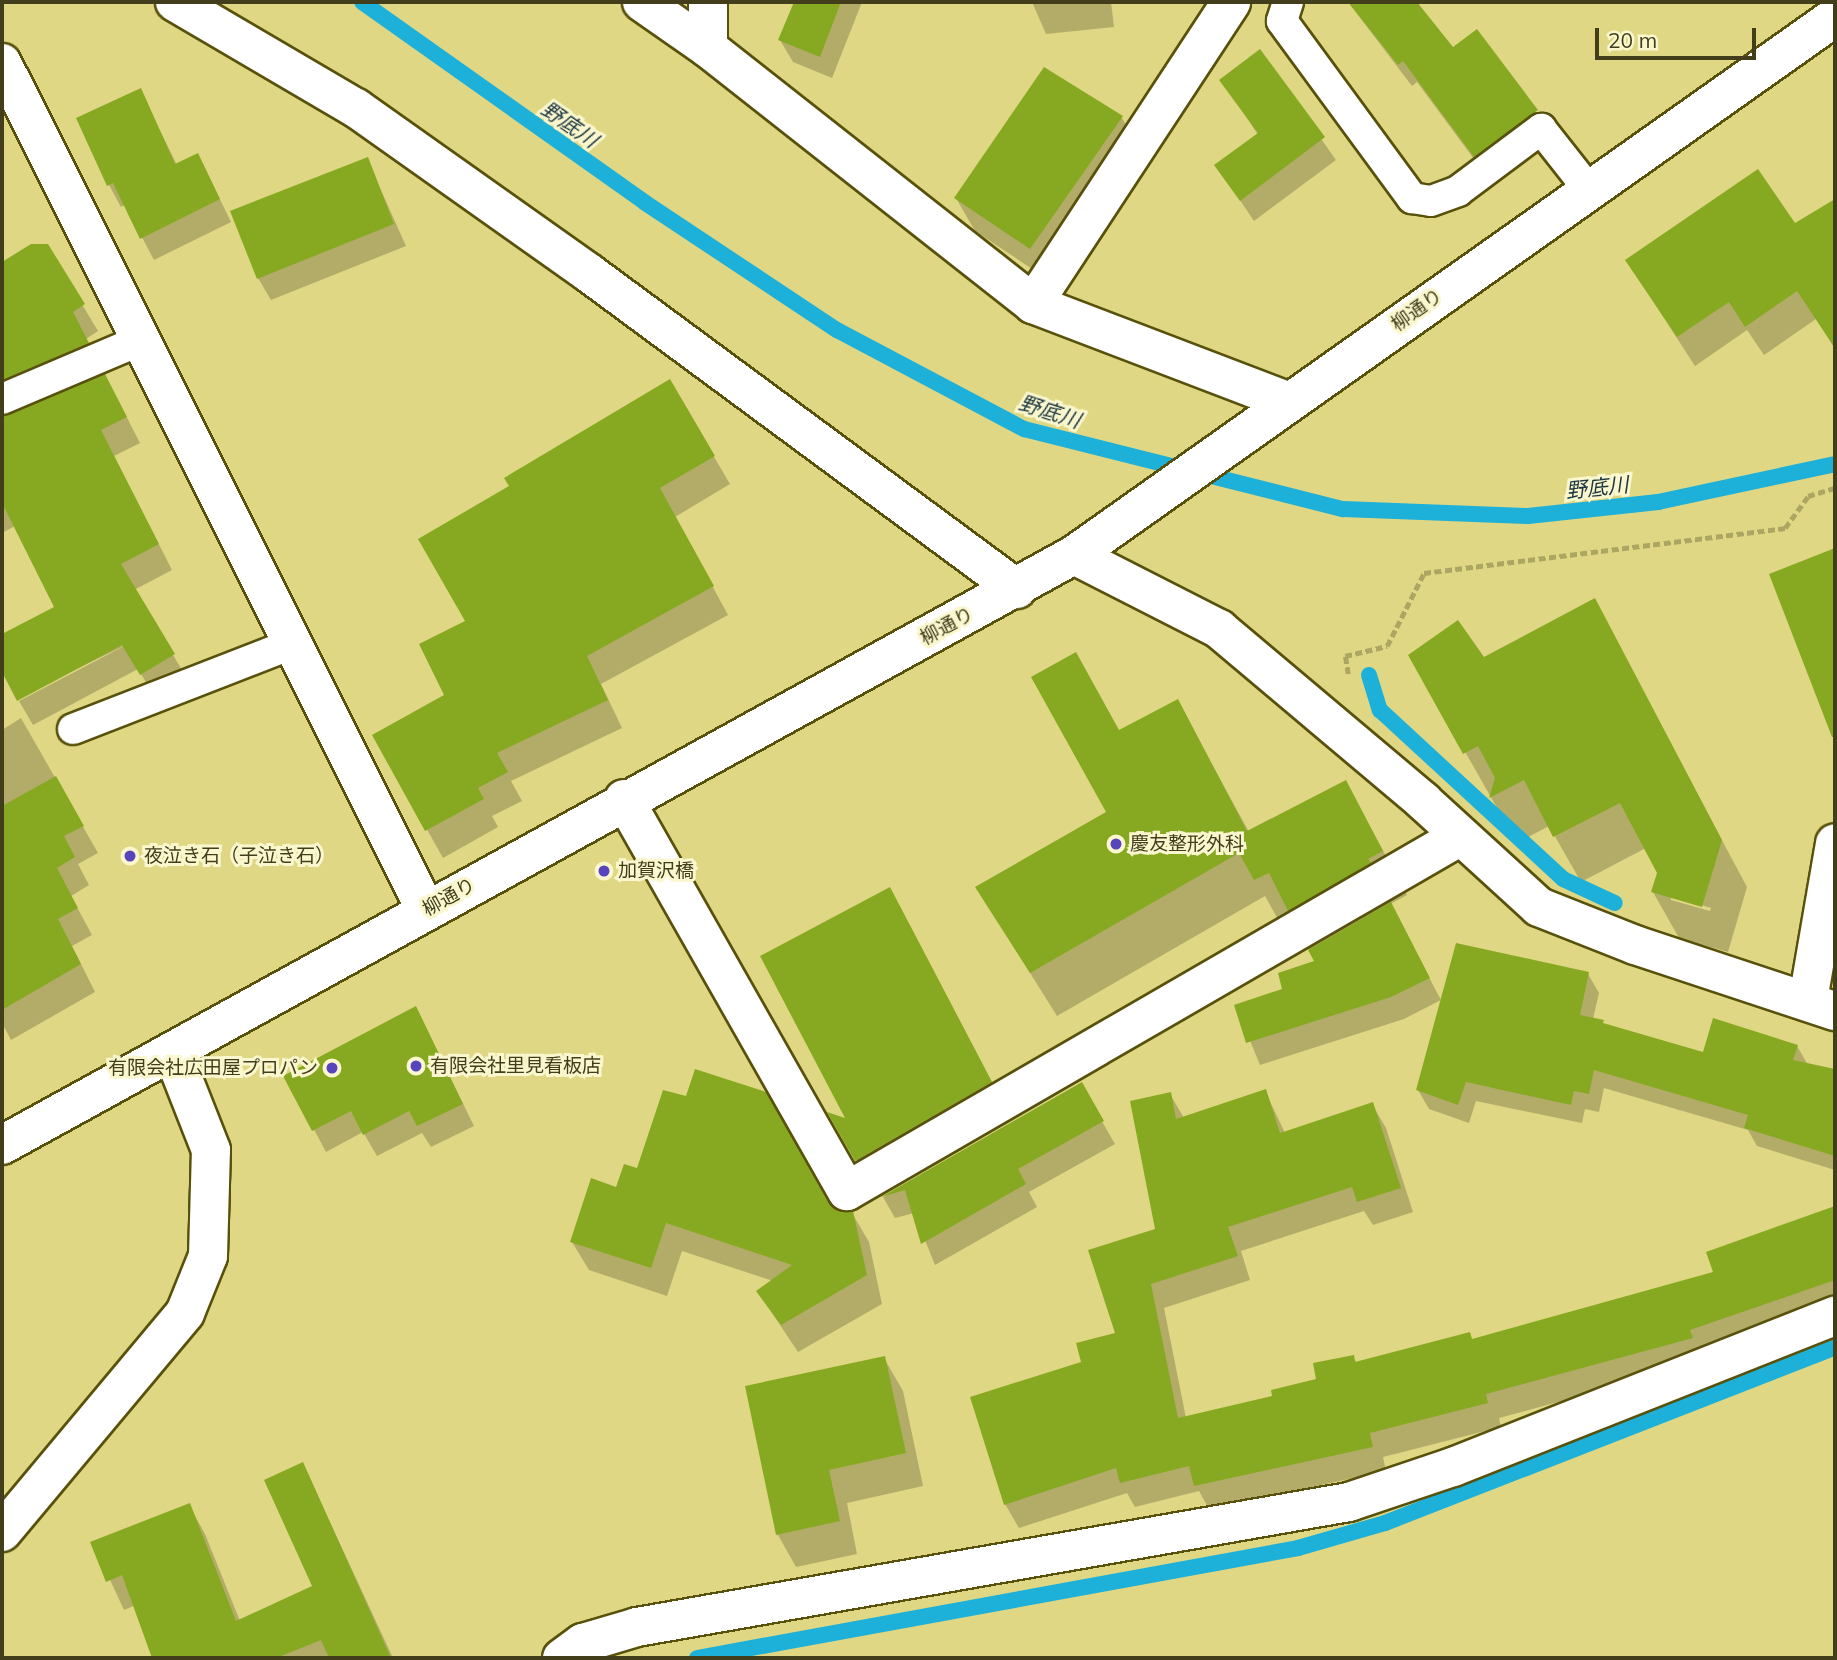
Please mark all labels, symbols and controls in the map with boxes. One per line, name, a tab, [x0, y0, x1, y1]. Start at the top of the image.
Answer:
scale bar	[1599, 14, 1760, 58]
text: 20 m	[1608, 27, 1657, 53]
water label: 野底川	[537, 96, 603, 152]
street label: 柳通り	[1387, 284, 1447, 336]
water label: 野底川	[1016, 389, 1084, 433]
water label: 野底川	[1564, 471, 1630, 503]
street label: 柳通り	[916, 603, 978, 649]
place label: 慶友整形外科	[1130, 833, 1244, 855]
marker: 慶友整形外科	[1108, 836, 1124, 852]
place label: 夜泣き石（子泣き石）	[144, 845, 334, 867]
marker: 夜泣き石（子泣き石）	[122, 848, 138, 864]
place label: 加賀沢橋	[618, 860, 694, 882]
marker: 加賀沢橋	[596, 863, 612, 879]
street label: 柳通り	[419, 873, 479, 921]
place label: 有限会社里見看板店	[430, 1055, 601, 1077]
place label: 有限会社広田屋プロパン	[109, 1057, 318, 1079]
marker: 有限会社里見看板店	[408, 1058, 424, 1074]
marker: 有限会社広田屋プロパン	[324, 1060, 340, 1076]

